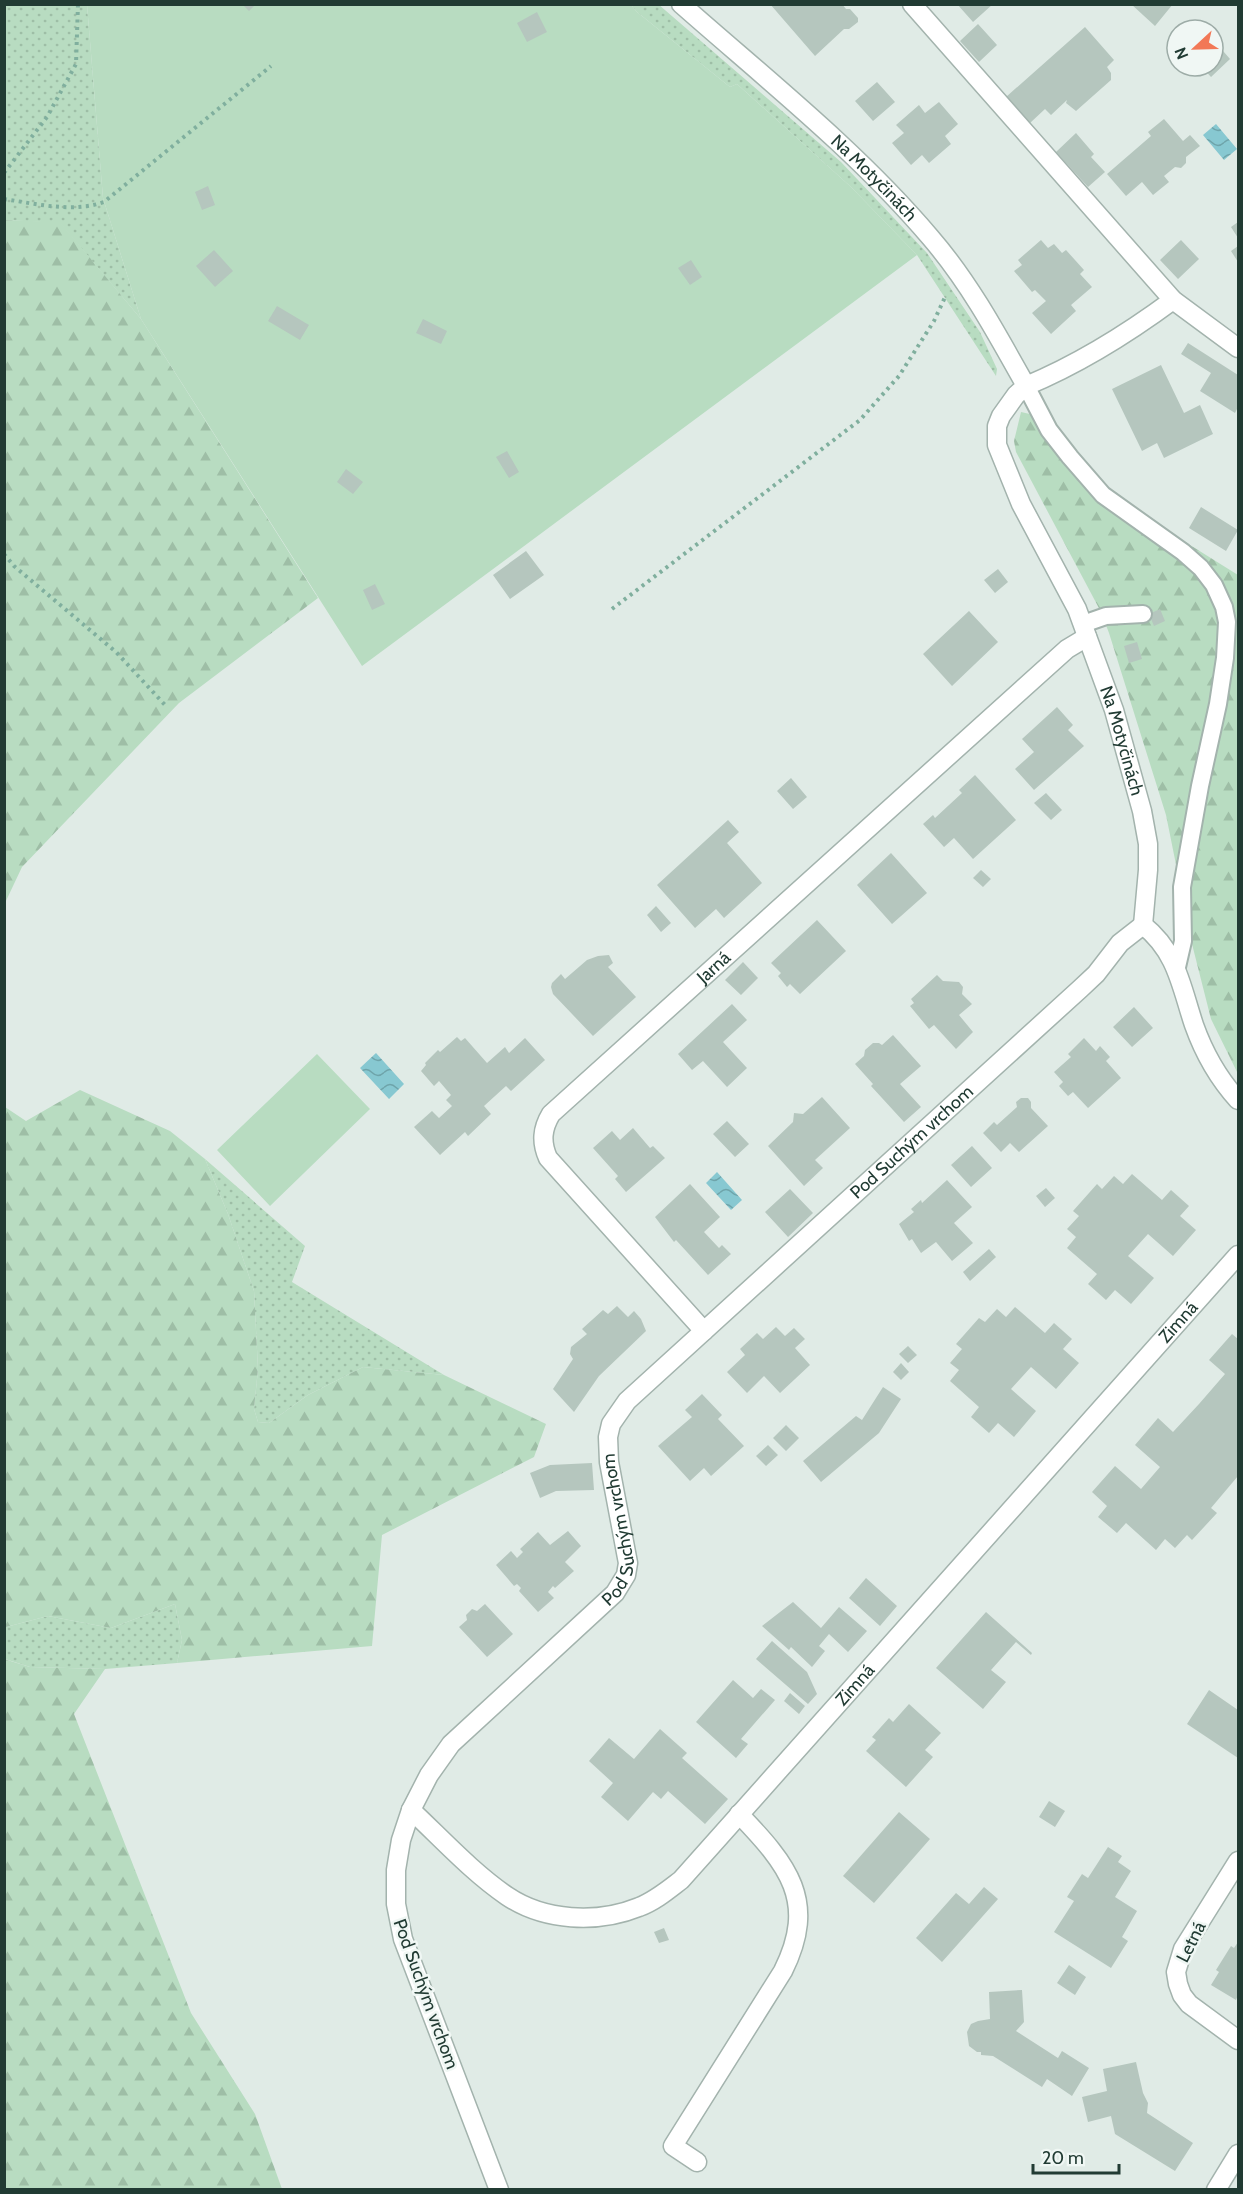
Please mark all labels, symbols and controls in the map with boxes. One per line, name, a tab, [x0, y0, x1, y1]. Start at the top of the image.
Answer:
north arrow	[1165, 18, 1225, 78]
text: N	[1171, 45, 1192, 62]
street label: Na Motyčinách	[826, 130, 922, 226]
street label: Na Motyčinách	[1095, 683, 1148, 798]
street label: Jarná	[692, 946, 735, 989]
street label: Pod Suchým vrchom	[846, 1081, 978, 1204]
street label: Zimná	[1154, 1296, 1203, 1347]
street label: Pod Suchým vrchom	[597, 1453, 639, 1611]
street label: Zimná	[831, 1659, 879, 1710]
street label: Pod Suchým vrchom	[389, 1916, 463, 2072]
street label: Letná	[1171, 1918, 1211, 1966]
scale bar	[1033, 2137, 1118, 2175]
text: 20 m	[1042, 2147, 1084, 2169]

